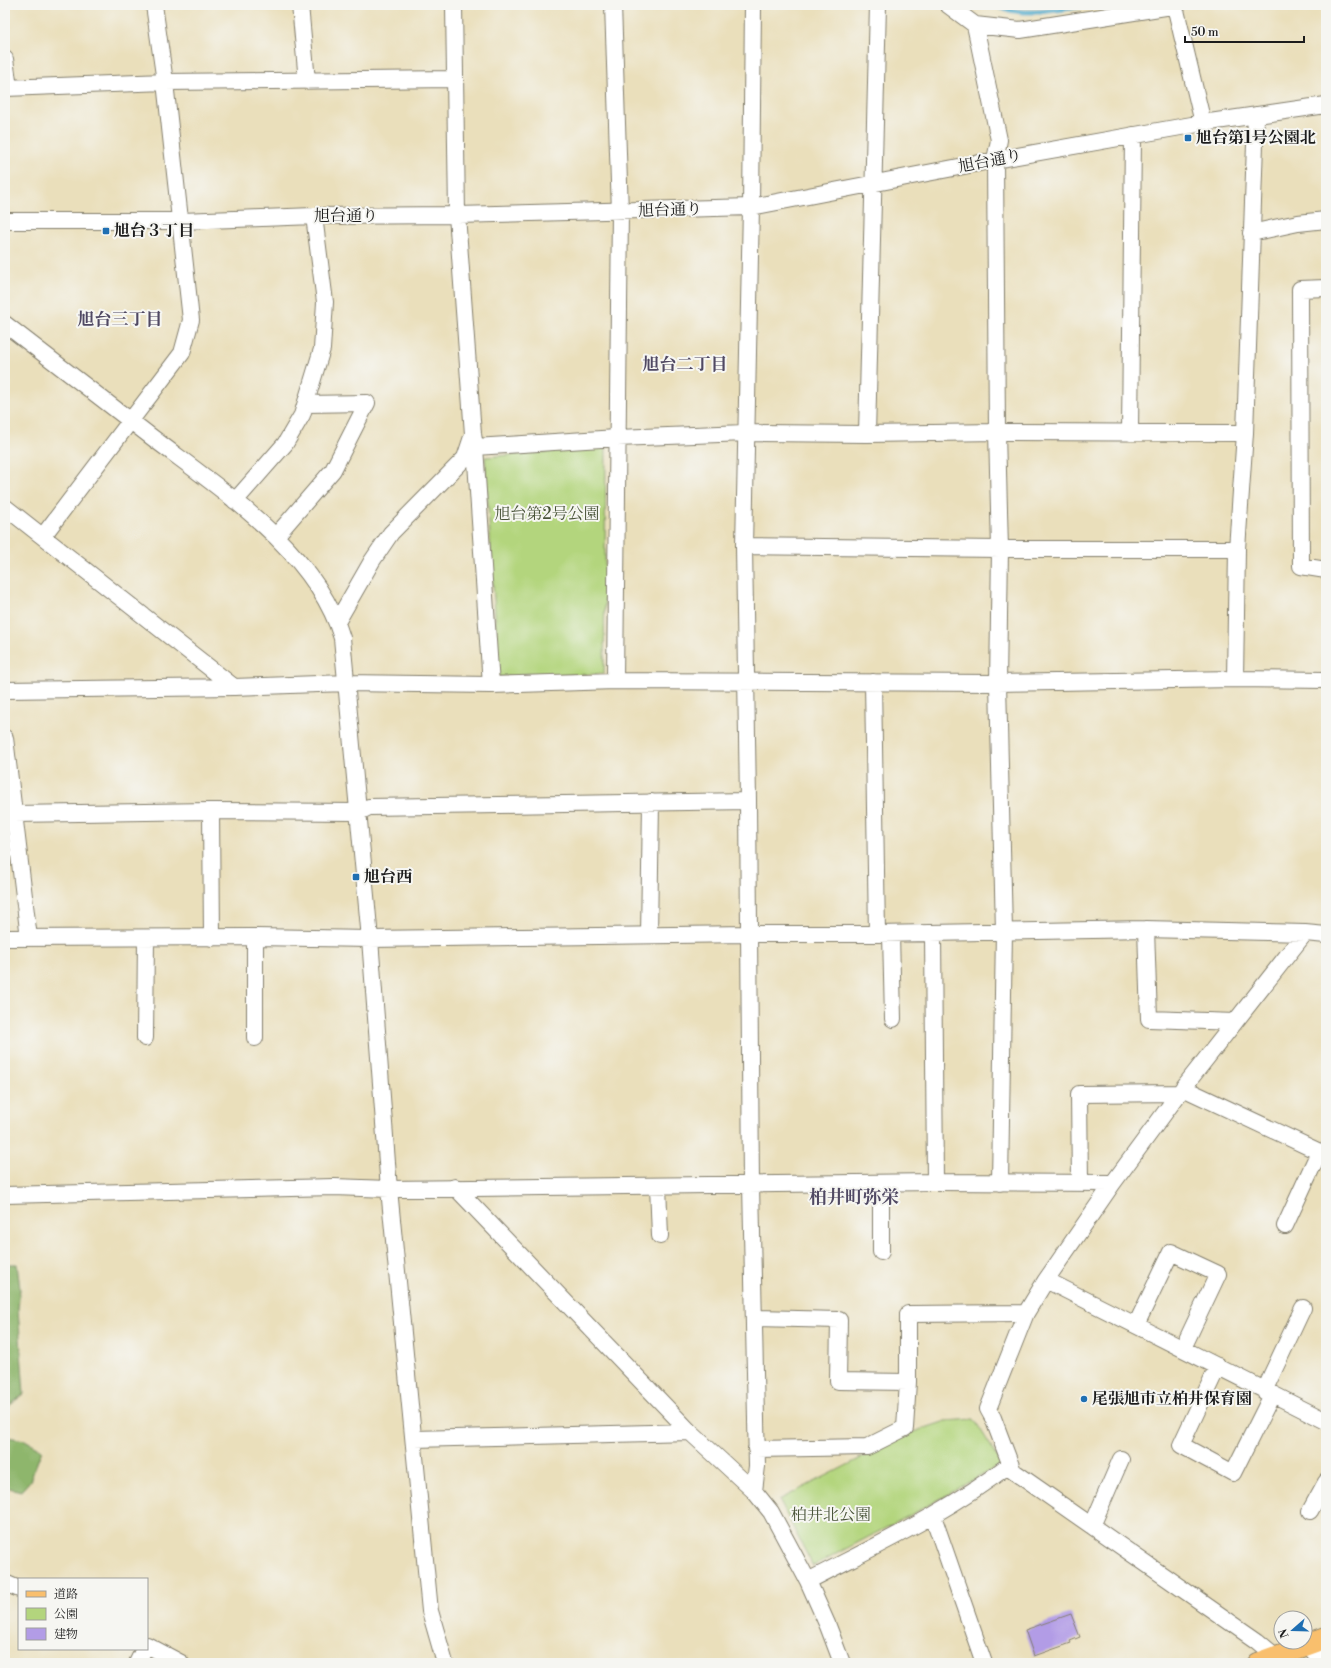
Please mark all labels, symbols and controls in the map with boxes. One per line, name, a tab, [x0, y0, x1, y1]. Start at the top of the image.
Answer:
scale bar	[1185, 18, 1304, 44]
text: 50 m	[1191, 25, 1219, 40]
place label: 旭台第1号公園北	[1196, 128, 1316, 148]
marker: 旭台第1号公園北	[1183, 133, 1193, 143]
street label: 旭台通り	[957, 145, 1023, 177]
street label: 旭台通り	[638, 199, 702, 221]
street label: 旭台通り	[314, 206, 378, 226]
place label: 旭台３丁目	[114, 221, 194, 241]
marker: 旭台３丁目	[101, 226, 111, 236]
district label: 旭台三丁目	[78, 309, 163, 331]
district label: 旭台二丁目	[643, 354, 728, 376]
park label: 旭台第2号公園	[494, 504, 600, 524]
place label: 旭台西	[364, 867, 412, 887]
marker: 旭台西	[351, 872, 361, 882]
district label: 柏井町弥栄	[809, 1186, 899, 1209]
place label: 尾張旭市立柏井保育園	[1092, 1389, 1252, 1409]
marker: 尾張旭市立柏井保育園	[1079, 1394, 1089, 1404]
park label: 柏井北公園	[791, 1505, 871, 1525]
legend	[18, 1578, 148, 1650]
text: 道路	[54, 1587, 78, 1602]
text: 公園	[54, 1607, 78, 1622]
north arrow	[1273, 1610, 1313, 1650]
text: N	[1276, 1626, 1293, 1640]
text: 建物	[54, 1627, 78, 1642]

